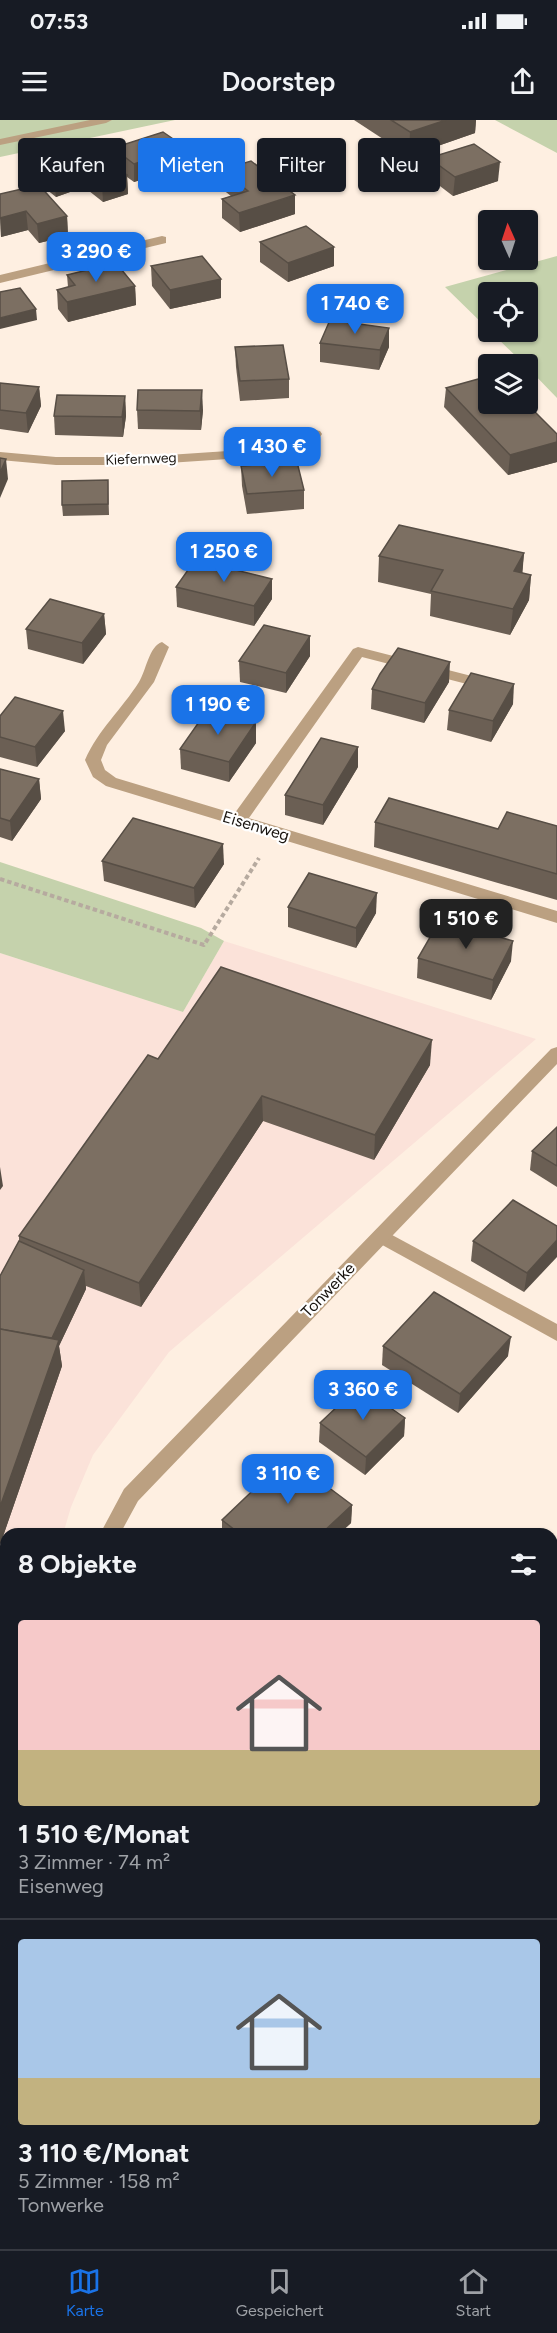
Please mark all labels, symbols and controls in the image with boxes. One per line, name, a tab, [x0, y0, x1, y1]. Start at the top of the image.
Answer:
text: 07:53	[30, 8, 88, 35]
icon: menu	[18, 65, 51, 98]
text: Doorstep	[222, 65, 335, 98]
icon: share	[506, 65, 539, 98]
chip: Kaufen	[18, 138, 126, 192]
chip: Mieten	[138, 138, 245, 192]
chip: Filter	[257, 138, 346, 192]
chip: Neu	[358, 138, 440, 192]
north arrow	[478, 210, 538, 270]
map controls	[478, 210, 538, 414]
pin: 3 290 €	[41, 232, 151, 283]
text: 3 290 €	[61, 239, 131, 263]
button: locate	[478, 282, 538, 342]
pin: 1 740 €	[300, 284, 410, 335]
text: 1 740 €	[321, 291, 389, 315]
button: layers	[478, 354, 538, 414]
pin: 1 430 €	[217, 427, 327, 478]
text: 1 430 €	[238, 434, 306, 458]
street label: Kiefernweg	[105, 449, 177, 469]
pin: 1 250 €	[169, 532, 279, 583]
text: 1 250 €	[190, 539, 258, 563]
pin: 1 190 €	[163, 685, 273, 736]
text: 1 190 €	[186, 692, 250, 716]
street label: Eisenweg	[220, 807, 292, 845]
pin: 1 510 €	[411, 899, 521, 950]
text: 1 510 €	[434, 906, 498, 930]
street label: Tonwerke	[297, 1258, 359, 1321]
pin: 3 360 €	[308, 1370, 418, 1421]
text: 3 360 €	[328, 1377, 398, 1401]
pin: 3 110 €	[233, 1454, 343, 1505]
text: 3 110 €	[256, 1461, 320, 1485]
text: 8 Objekte	[18, 1548, 137, 1580]
icon: filters	[507, 1548, 540, 1581]
icon: home	[225, 1659, 333, 1767]
text: 1 510 €/Monat	[18, 1818, 190, 1850]
text: 3 Zimmer · 74 m²	[18, 1850, 170, 1874]
text: Eisenweg	[18, 1874, 104, 1898]
icon: home	[225, 1978, 333, 2086]
text: 3 110 €/Monat	[18, 2137, 189, 2169]
text: 5 Zimmer · 158 m²	[18, 2169, 180, 2193]
text: Tonwerke	[18, 2193, 104, 2217]
tab: Karte	[66, 2265, 104, 2320]
tab: Gespeichert	[236, 2265, 324, 2320]
tab: Start	[456, 2265, 491, 2320]

